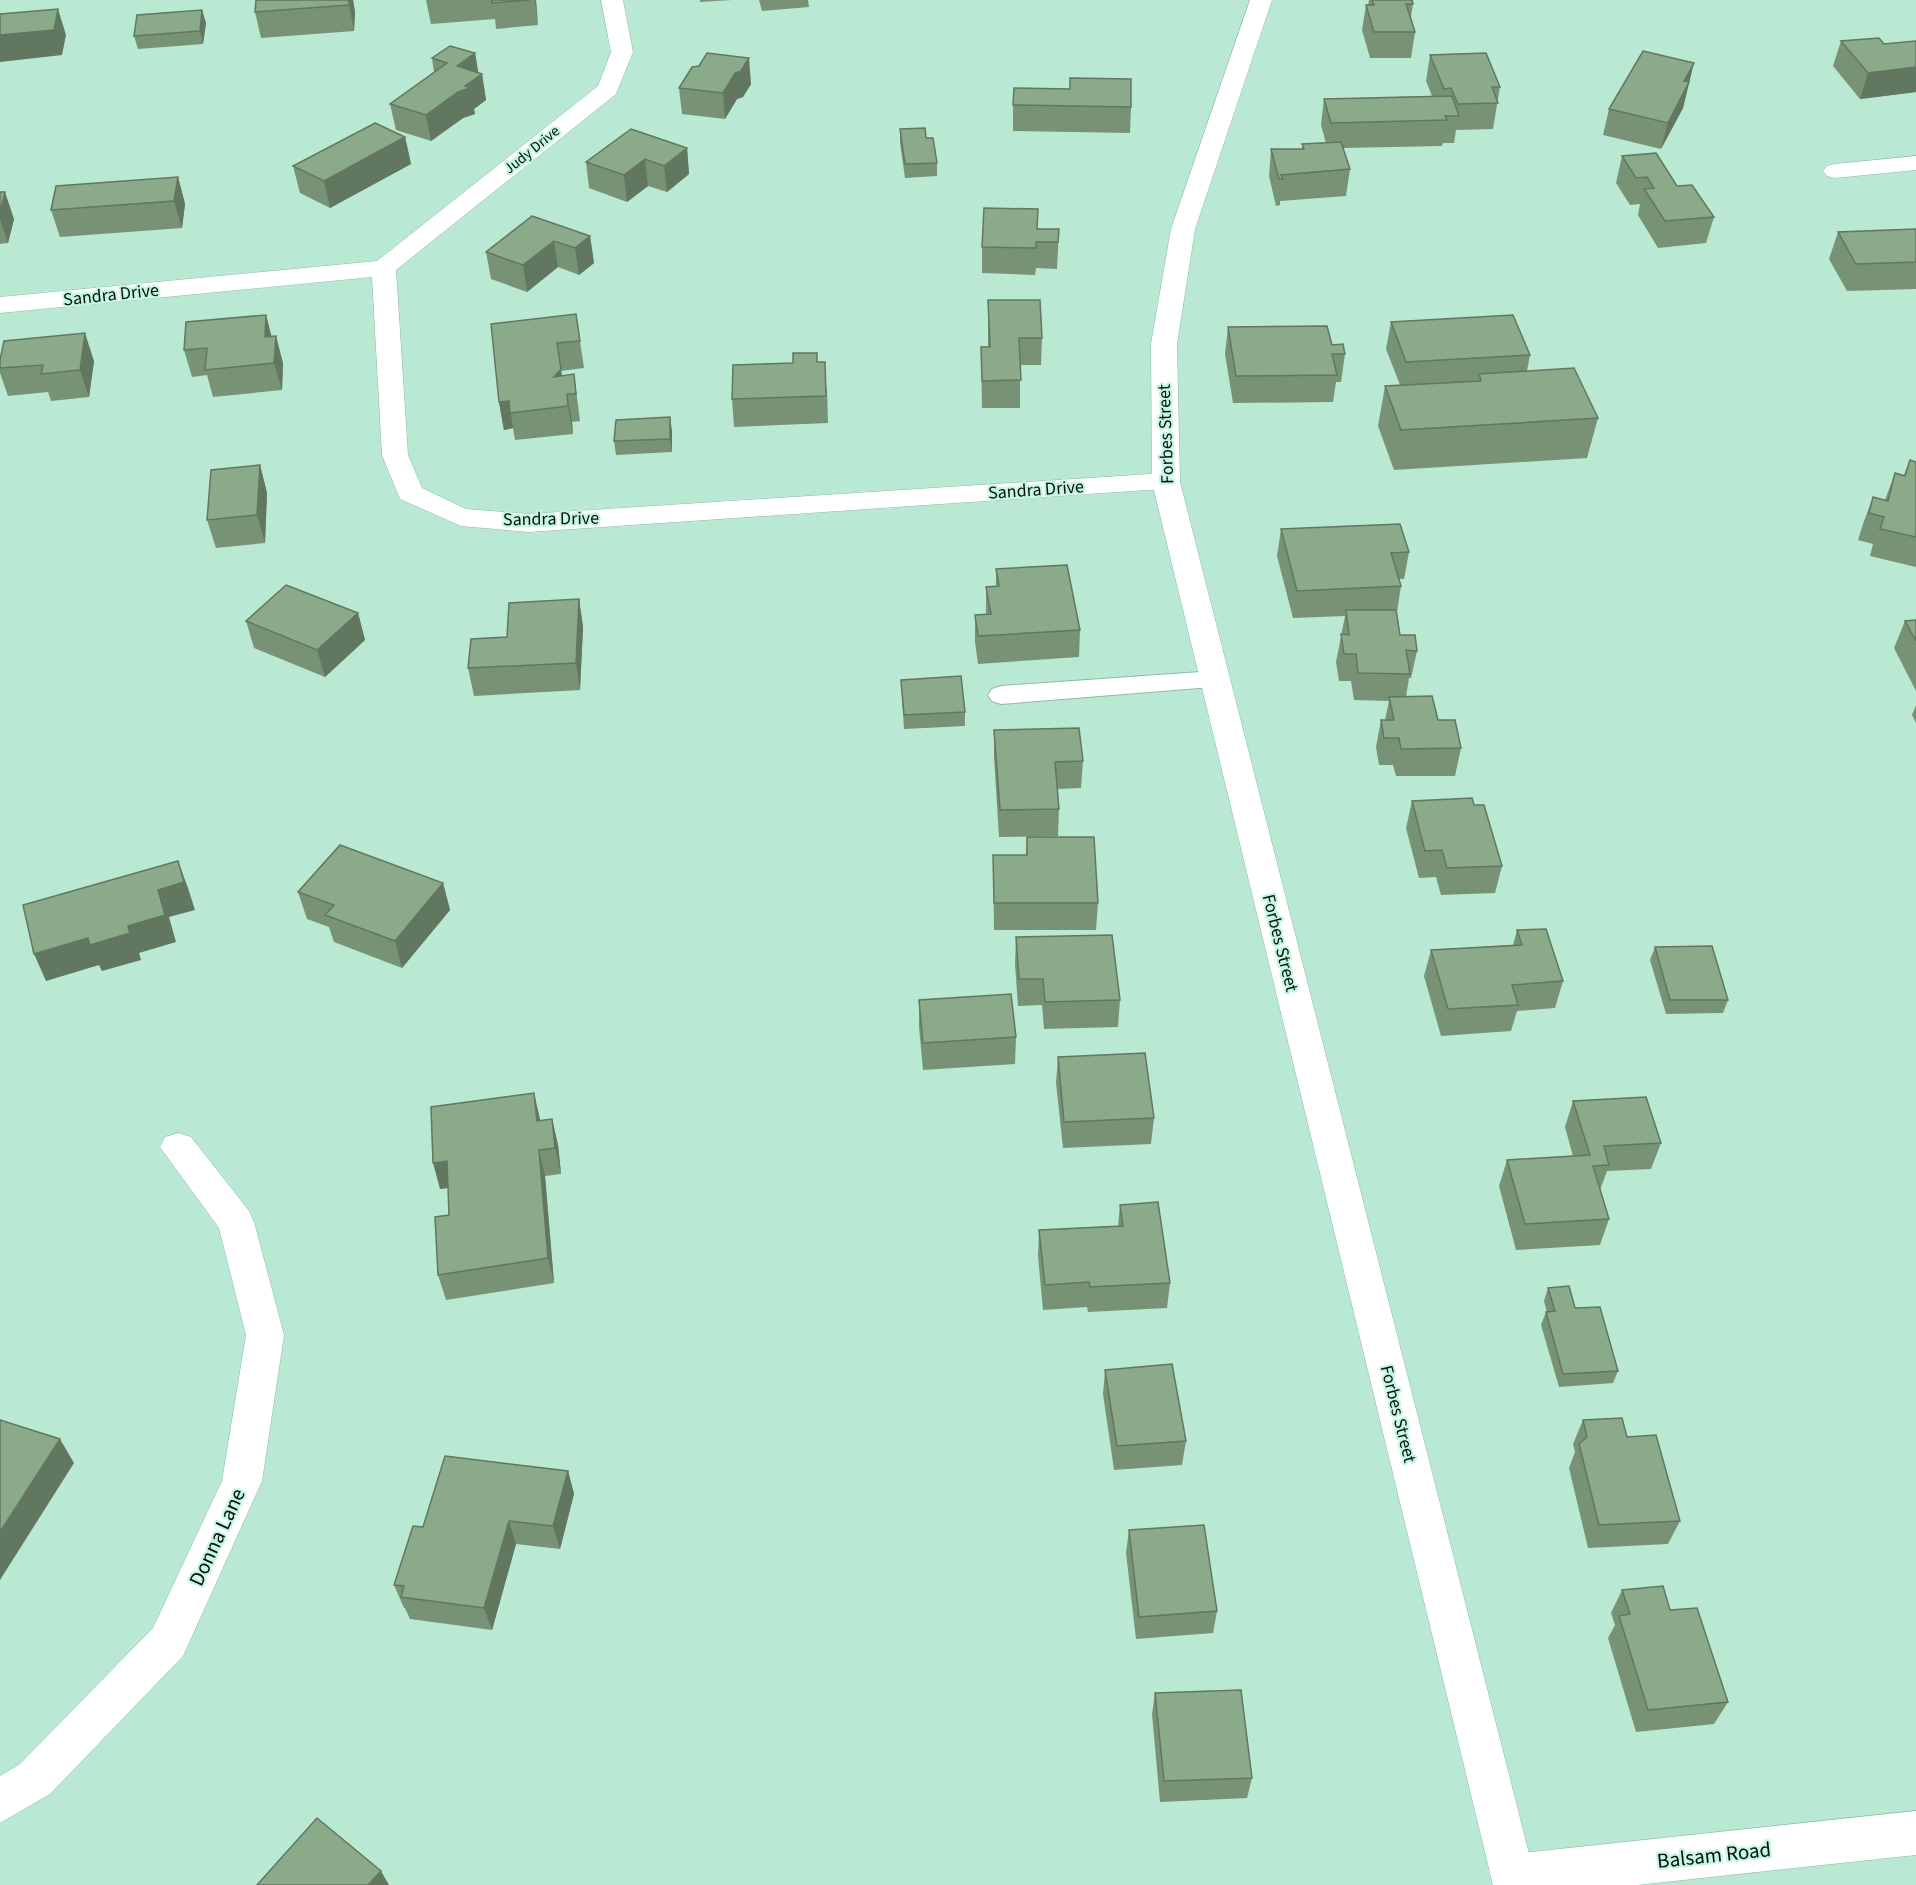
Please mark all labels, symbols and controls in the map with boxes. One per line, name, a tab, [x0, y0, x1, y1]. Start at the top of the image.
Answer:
street label: Judy Drive	[500, 121, 564, 179]
street label: Sandra Drive	[62, 278, 160, 312]
street label: Forbes Street	[1152, 384, 1180, 484]
street label: Sandra Drive	[987, 474, 1085, 506]
street label: Sandra Drive	[503, 506, 599, 532]
street label: Forbes Street	[1256, 892, 1304, 994]
street label: Forbes Street	[1374, 1363, 1422, 1465]
street label: Donna Lane	[181, 1483, 253, 1591]
street label: Balsam Road	[1656, 1834, 1772, 1876]

